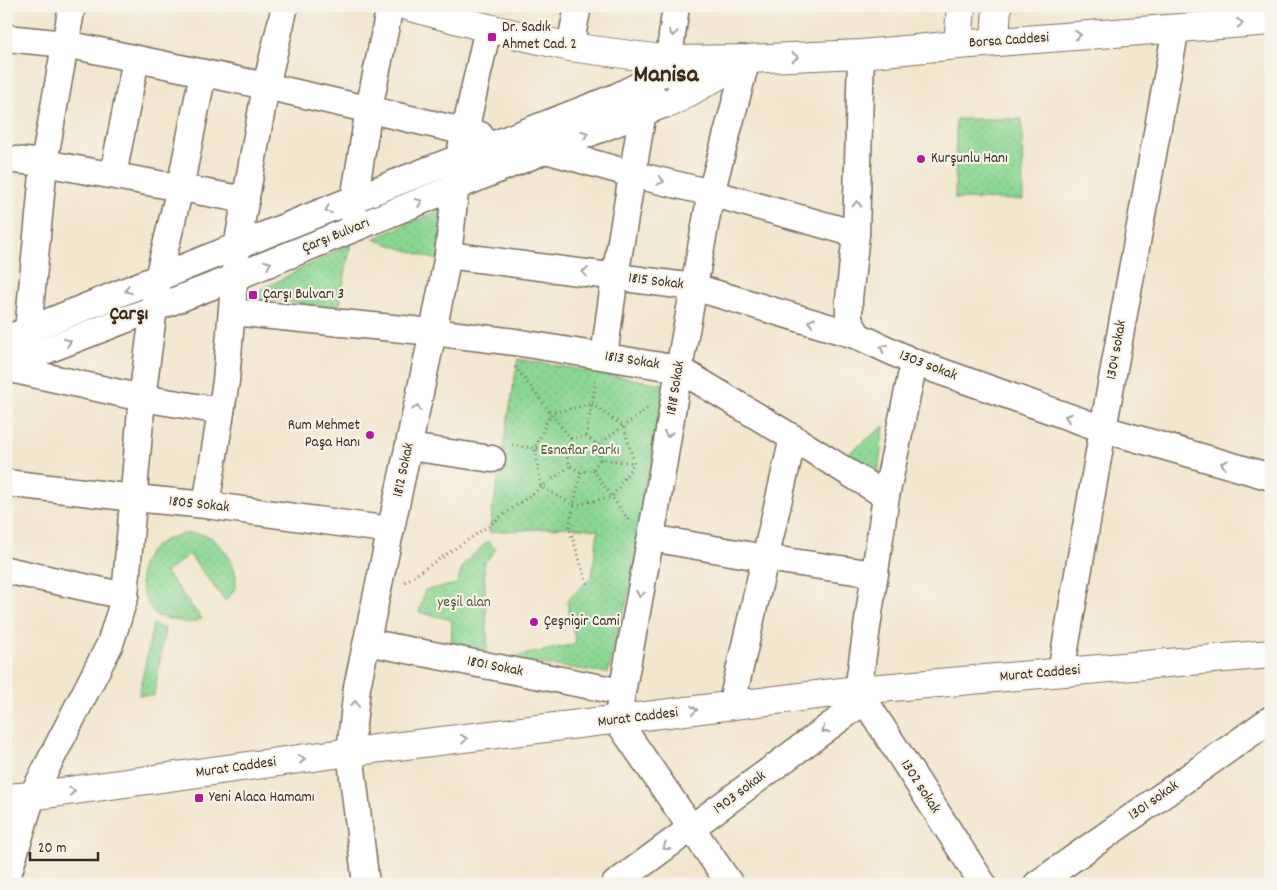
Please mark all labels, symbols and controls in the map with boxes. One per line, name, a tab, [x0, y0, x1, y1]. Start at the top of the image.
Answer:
place label: Dr. Sadık Ahmet Cad. 2	[502, 17, 577, 56]
one-way arrow	[1237, 18, 1245, 29]
street label: Borsa Caddesi	[968, 27, 1050, 55]
one-way arrow	[668, 29, 679, 37]
one-way arrow	[1075, 30, 1083, 41]
marker: Dr. Sadık Ahmet Cad. 2	[486, 31, 498, 43]
one-way arrow	[792, 51, 800, 62]
district label: Manisa	[634, 58, 700, 94]
one-way arrow	[581, 130, 589, 140]
place label: Kurşunlu Hanı	[931, 148, 1008, 170]
marker: Kurşunlu Hanı	[915, 153, 927, 165]
one-way arrow	[657, 175, 665, 186]
one-way arrow	[414, 198, 423, 208]
one-way arrow	[851, 200, 862, 208]
one-way arrow	[324, 203, 333, 214]
street label: Çarşı Bulvarı	[299, 212, 373, 259]
one-way arrow	[263, 260, 272, 270]
one-way arrow	[580, 268, 589, 278]
street label: 1815 Sokak	[627, 268, 685, 296]
one-way arrow	[124, 284, 133, 294]
place label: Çarşı Bulvarı 3	[263, 284, 344, 306]
marker: Çarşı Bulvarı 3	[247, 289, 259, 301]
district label: Çarşı	[110, 301, 149, 329]
one-way arrow	[807, 318, 815, 328]
street label: 1304 sokak	[1101, 318, 1133, 382]
one-way arrow	[63, 338, 72, 348]
one-way arrow	[879, 343, 888, 354]
street label: 1303 sokak	[896, 345, 960, 387]
street label: 1813 Sokak	[603, 346, 661, 376]
street label: 1818 Sokak	[661, 359, 691, 417]
one-way arrow	[412, 404, 422, 412]
one-way arrow	[1065, 413, 1073, 423]
place label: Rum Mehmet Paşa Hanı	[288, 415, 360, 454]
marker: Rum Mehmet Paşa Hanı	[364, 429, 376, 441]
one-way arrow	[664, 430, 674, 439]
park label: Esnaflar Parkı	[541, 440, 620, 462]
street label: 1812 Sokak	[388, 441, 420, 499]
one-way arrow	[1220, 459, 1228, 469]
street label: 1805 Sokak	[168, 491, 230, 519]
one-way arrow	[636, 590, 646, 599]
park label: yeşil alan	[437, 592, 491, 614]
place label: Çeşnigir Cami	[544, 611, 620, 633]
marker: Çeşnigir Cami	[528, 616, 540, 628]
street label: 1801 Sokak	[465, 651, 525, 683]
street label: Murat Caddesi	[999, 659, 1082, 688]
one-way arrow	[349, 700, 360, 708]
street label: Murat Caddesi	[596, 702, 680, 734]
one-way arrow	[690, 706, 699, 716]
one-way arrow	[822, 724, 831, 732]
one-way arrow	[460, 734, 468, 745]
street label: Murat Caddesi	[194, 751, 278, 785]
one-way arrow	[299, 754, 307, 765]
street label: 1302 sokak	[894, 756, 946, 818]
street label: 1903 sokak	[709, 766, 771, 820]
street label: 1301 sokak	[1124, 776, 1184, 826]
one-way arrow	[68, 786, 76, 797]
place label: Yeni Alaca Hamamı	[209, 787, 315, 809]
marker: Yeni Alaca Hamamı	[193, 792, 205, 804]
scale bar	[30, 830, 98, 862]
text: 20 m	[38, 838, 66, 860]
one-way arrow	[662, 841, 672, 850]

